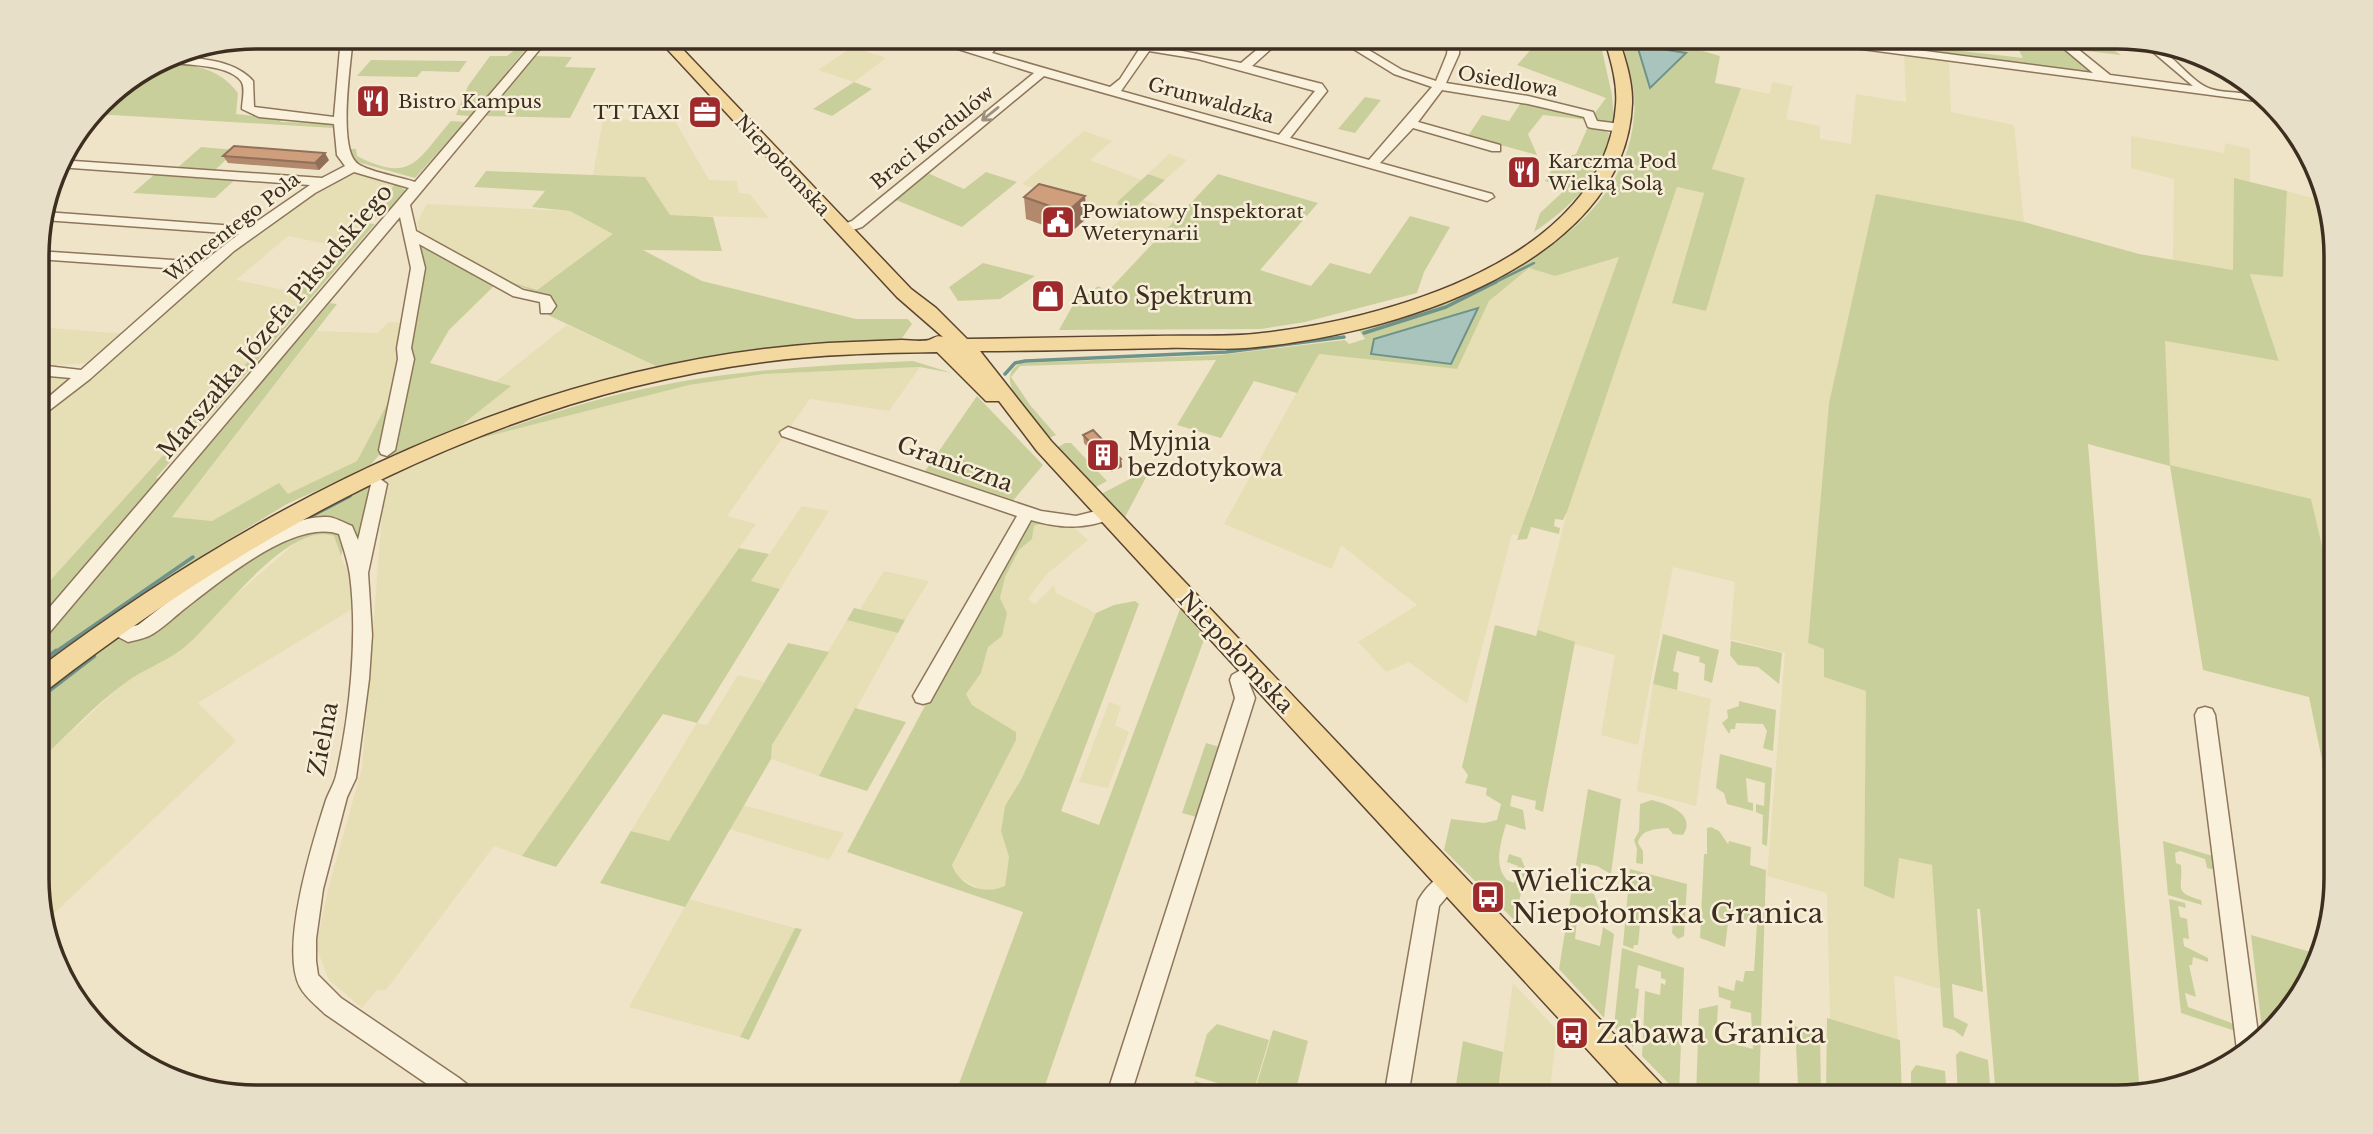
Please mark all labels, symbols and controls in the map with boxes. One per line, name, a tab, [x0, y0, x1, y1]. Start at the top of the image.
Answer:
street label: Osiedlowa	[1456, 61, 1560, 102]
street label: Grunwaldzka	[1145, 73, 1277, 128]
street label: Braci Kordulów	[866, 81, 999, 194]
restaurant icon: Bistro Kampus	[354, 82, 392, 120]
place label: Bistro Kampus	[398, 90, 542, 113]
office icon: TT TAXI	[686, 93, 724, 131]
place label: TT TAXI	[593, 101, 680, 124]
one-way arrow	[982, 106, 1000, 122]
street label: Niepołomska	[730, 110, 836, 221]
place label: Karczma Pod Wielką Solą	[1547, 150, 1677, 195]
restaurant icon: Karczma Pod Wielką Solą	[1505, 153, 1543, 191]
street label: Wincentego Pola	[160, 167, 305, 288]
street label: Marszałka Józefa Piłsudskiego	[152, 178, 398, 464]
place label: Powiatowy Inspektorat Weterynarii	[1081, 200, 1304, 245]
public building icon: Powiatowy Inspektorat Weterynarii	[1039, 203, 1077, 241]
shop icon: Auto Spektrum	[1029, 277, 1067, 315]
place label: Auto Spektrum	[1071, 282, 1253, 310]
place label: Myjnia bezdotykowa	[1127, 428, 1283, 482]
street label: Graniczna	[893, 430, 1017, 498]
building icon: Myjnia bezdotykowa	[1084, 436, 1122, 474]
street label: Niepołomska	[1172, 585, 1300, 719]
street label: Zielna	[302, 699, 344, 778]
place label: Wieliczka Niepołomska Granica	[1511, 864, 1824, 931]
bus stop icon: Wieliczka Niepołomska Granica	[1469, 878, 1507, 916]
bus stop icon: Zabawa Granica	[1553, 1014, 1591, 1052]
place label: Zabawa Granica	[1596, 1016, 1826, 1051]

